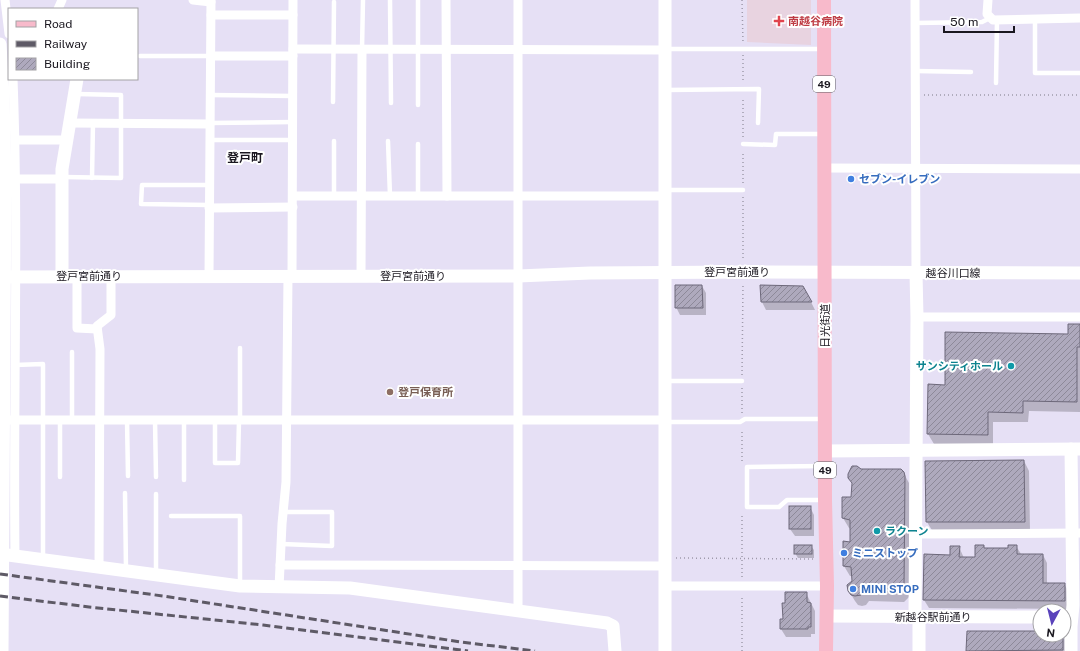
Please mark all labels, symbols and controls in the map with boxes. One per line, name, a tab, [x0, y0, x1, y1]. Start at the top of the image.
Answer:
legend	[8, 8, 138, 80]
scale bar	[944, 8, 1014, 34]
marker: 南越谷病院	[773, 15, 785, 27]
place label: 南越谷病院	[788, 15, 843, 27]
text: 50 m	[950, 15, 978, 29]
text: Road	[44, 17, 72, 31]
text: Railway	[44, 37, 88, 51]
text: Building	[44, 57, 90, 71]
road number: 49	[813, 76, 835, 92]
district label: 登戸町	[227, 151, 263, 165]
place label: セブン-イレブン	[859, 173, 940, 185]
marker: セブン-イレブン	[846, 174, 856, 184]
street label: 登戸宮前通り	[704, 266, 770, 278]
street label: 越谷川口線	[926, 267, 981, 279]
street label: 登戸宮前通り	[56, 270, 122, 282]
street label: 登戸宮前通り	[380, 270, 446, 282]
street label: 日光街道	[819, 304, 831, 348]
place label: サンシティホール	[916, 360, 1003, 372]
marker: サンシティホール	[1006, 361, 1016, 371]
place label: 登戸保育所	[398, 386, 453, 398]
marker: 登戸保育所	[385, 387, 395, 397]
road number: 49	[814, 462, 836, 478]
place label: ラクーン	[885, 525, 928, 537]
marker: ラクーン	[872, 526, 882, 536]
place label: ミニストップ	[852, 547, 918, 559]
marker: ミニストップ	[839, 548, 849, 558]
place label: MINI STOP	[861, 583, 919, 595]
marker: MINI STOP	[848, 584, 858, 594]
north arrow	[1032, 603, 1072, 643]
street label: 新越谷駅前通り	[895, 611, 972, 623]
text: N	[1046, 626, 1056, 639]

